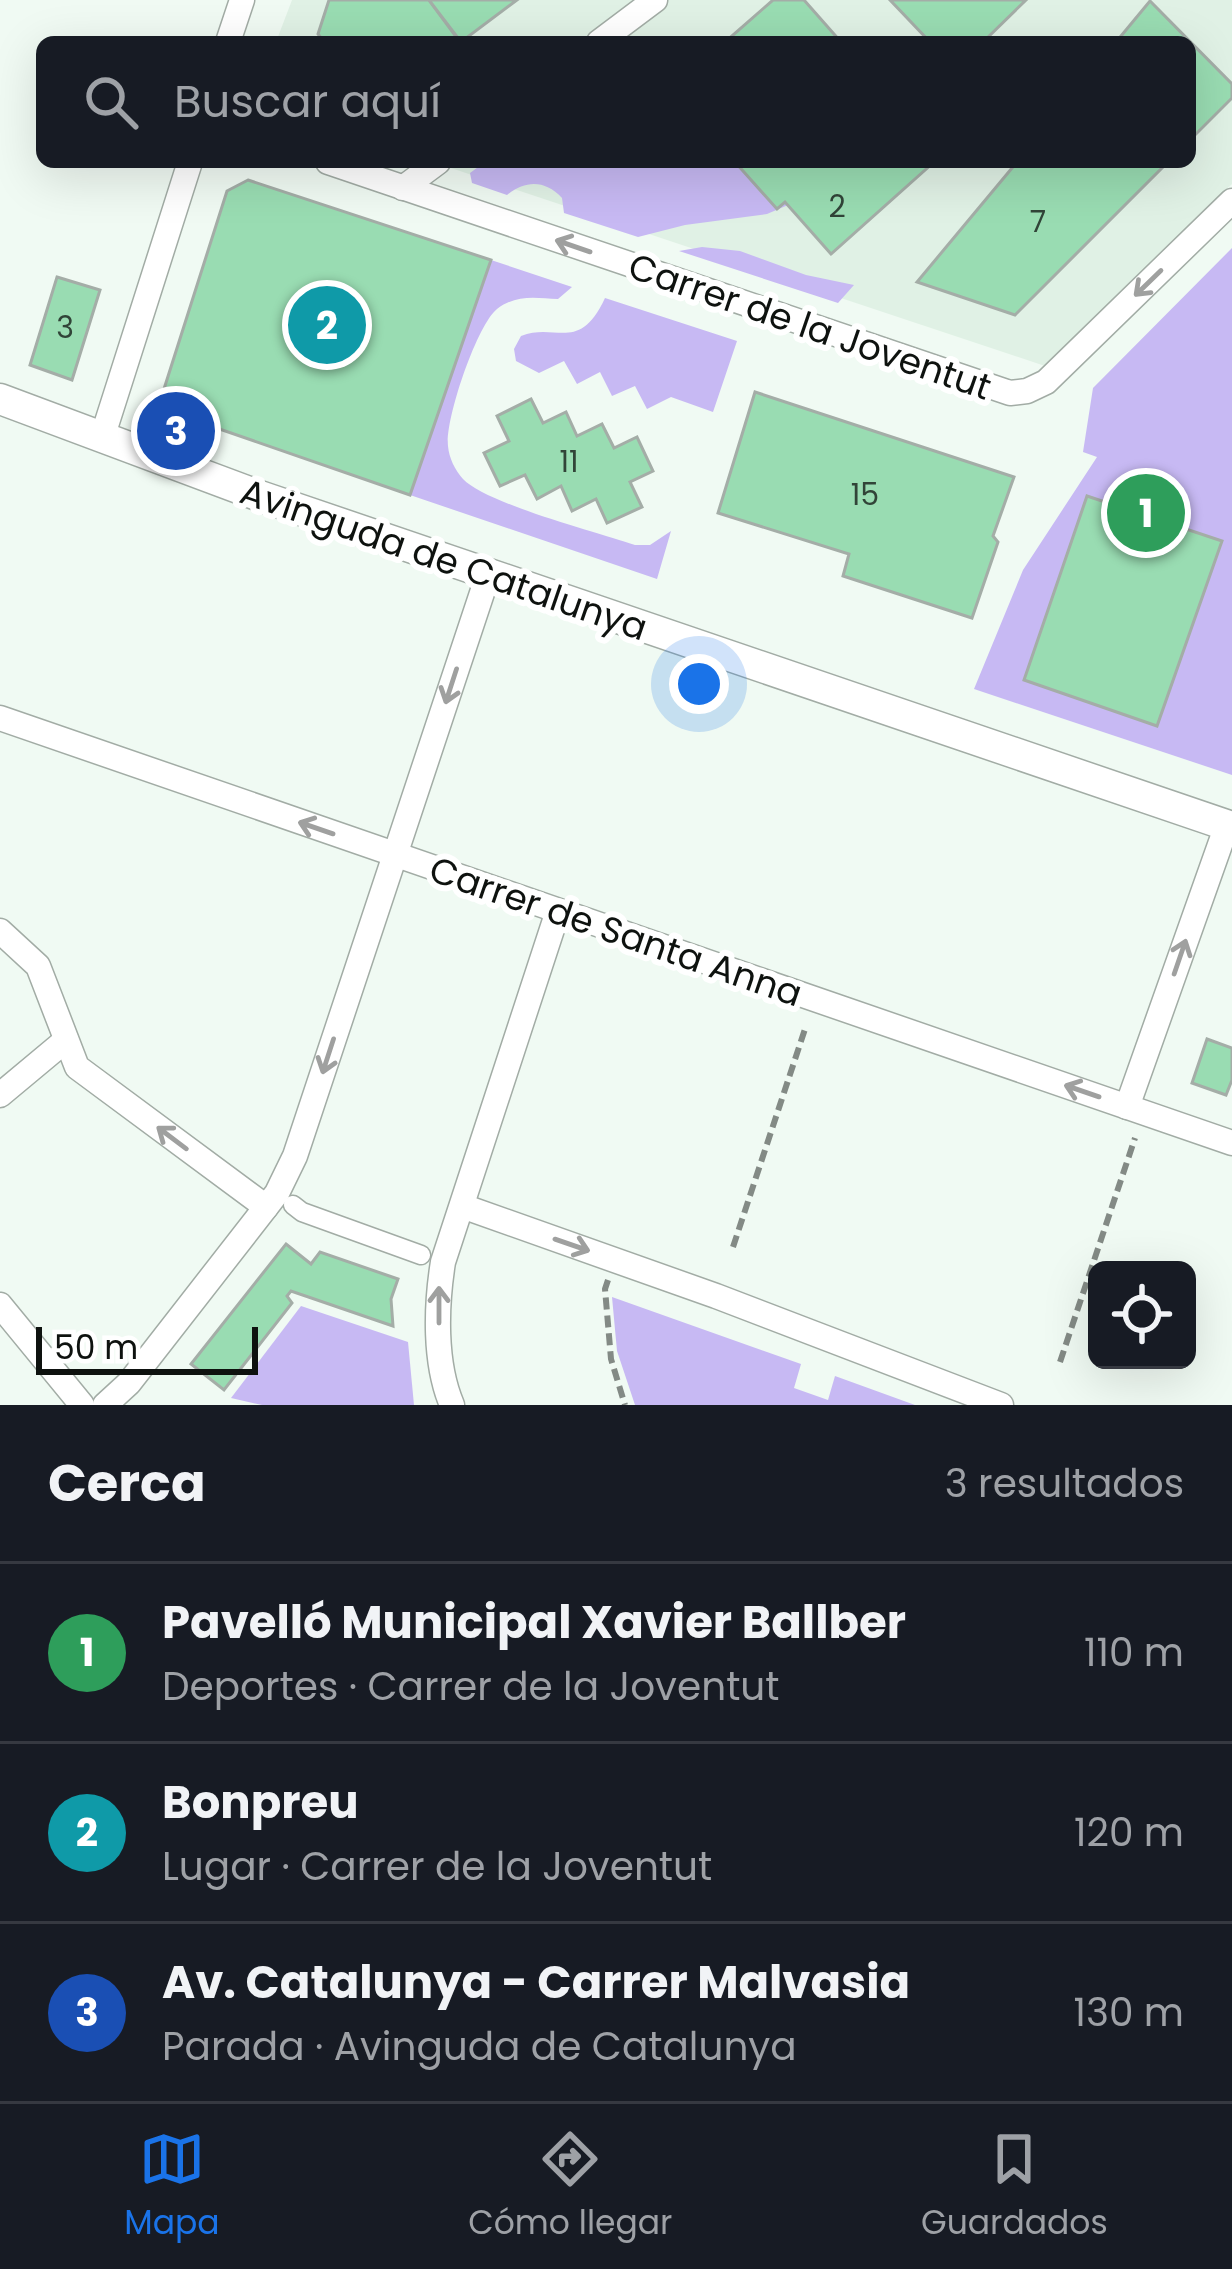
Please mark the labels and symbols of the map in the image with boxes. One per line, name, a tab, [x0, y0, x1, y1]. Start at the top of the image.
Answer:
house number: 2	[828, 185, 846, 228]
house number: 7	[1030, 200, 1046, 243]
one-way arrow	[555, 233, 593, 255]
street label: Carrer de la Joventut	[622, 240, 998, 412]
one-way arrow	[1134, 268, 1163, 297]
pin: 2	[288, 280, 366, 370]
house number: 3	[56, 306, 74, 349]
pin: 3	[137, 386, 215, 476]
house number: 11	[559, 440, 579, 483]
street label: Avinguda de Catalunya	[233, 466, 654, 653]
pin: 1	[1107, 468, 1185, 558]
house number: 15	[851, 473, 879, 516]
your location	[669, 654, 729, 714]
one-way arrow	[438, 666, 460, 704]
one-way arrow	[298, 815, 336, 837]
street label: Carrer de Santa Anna	[423, 844, 809, 1019]
one-way arrow	[1171, 939, 1192, 976]
one-way arrow	[316, 1036, 338, 1074]
one-way arrow	[1064, 1079, 1101, 1100]
one-way arrow	[156, 1125, 189, 1151]
one-way arrow	[553, 1236, 590, 1257]
one-way arrow	[428, 1286, 451, 1325]
scale bar	[36, 1321, 258, 1374]

